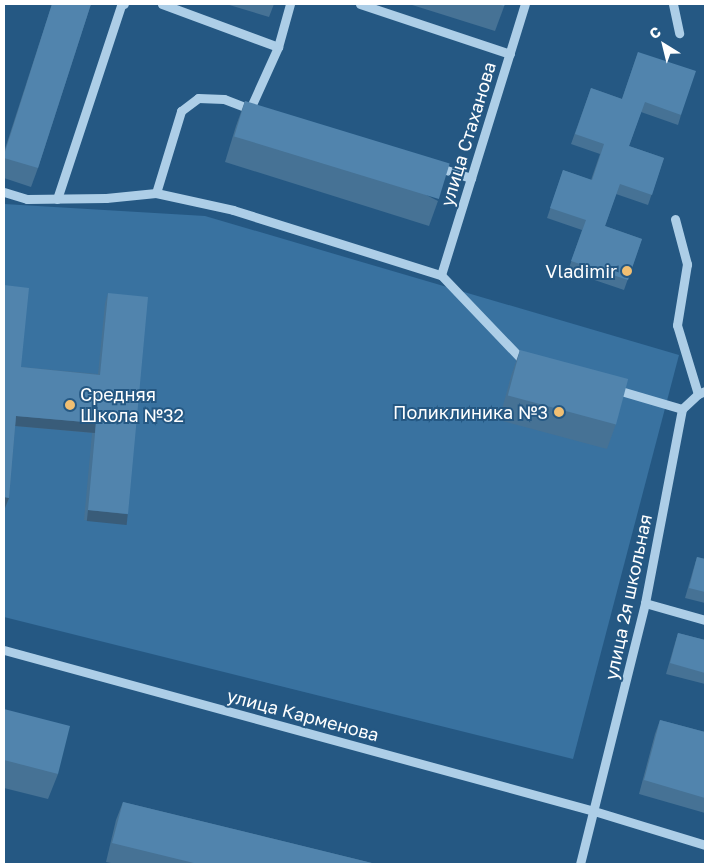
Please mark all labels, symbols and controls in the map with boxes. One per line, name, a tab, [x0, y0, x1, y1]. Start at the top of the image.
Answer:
north arrow	[639, 20, 689, 70]
text: С	[646, 23, 664, 42]
street label: улица Стаханова	[436, 59, 500, 209]
place label: Vladimir	[545, 260, 617, 282]
marker: Vladimir	[621, 265, 633, 277]
place label: Средняя Школа №32	[80, 384, 184, 426]
marker: Средняя Школа №32	[64, 399, 76, 411]
place label: Поликлиника №3	[393, 401, 548, 423]
marker: Поликлиника №3	[552, 405, 566, 419]
street label: улица 2я школьная	[600, 512, 656, 682]
street label: улица Карменова	[225, 684, 381, 746]

